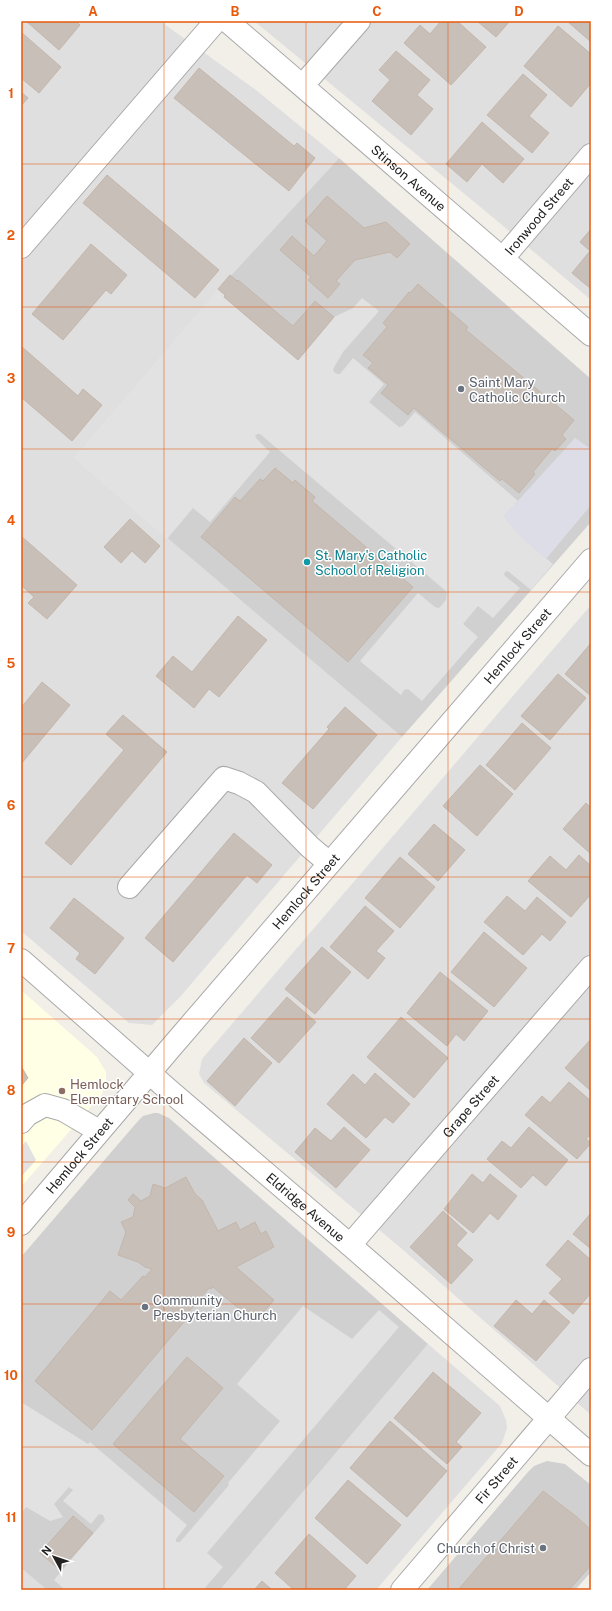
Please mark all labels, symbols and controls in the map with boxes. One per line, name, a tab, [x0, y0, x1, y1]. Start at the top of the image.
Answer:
text: A	[88, 4, 98, 19]
text: B	[231, 4, 240, 19]
text: C	[372, 4, 382, 19]
text: D	[514, 4, 524, 19]
text: 1	[8, 86, 14, 101]
street label: Stinson Avenue	[368, 142, 449, 214]
street label: Ironwood Street	[502, 174, 576, 258]
text: 2	[7, 228, 15, 243]
text: 3	[7, 371, 16, 386]
place label: Saint Mary Catholic Church	[469, 375, 565, 405]
marker: Saint Mary Catholic Church	[456, 384, 466, 394]
text: 4	[7, 513, 16, 528]
place label: St. Mary's Catholic School of Religion	[315, 548, 427, 578]
marker: St. Mary's Catholic School of Religion	[302, 557, 312, 567]
street label: Hemlock Street	[480, 605, 554, 687]
text: 5	[7, 656, 16, 671]
text: 6	[7, 798, 16, 813]
street label: Hemlock Street	[269, 850, 342, 932]
text: 7	[7, 941, 15, 956]
street label: Grape Street	[439, 1072, 502, 1140]
place label: Hemlock Elementary School	[70, 1077, 184, 1107]
text: 8	[7, 1083, 16, 1098]
marker: Hemlock Elementary School	[57, 1086, 67, 1096]
street label: Hemlock Street	[43, 1114, 116, 1196]
street label: Eldridge Avenue	[263, 1169, 348, 1245]
text: 9	[7, 1225, 15, 1240]
place label: Community Presbyterian Church	[153, 1293, 277, 1323]
marker: Community Presbyterian Church	[140, 1302, 150, 1312]
text: 10	[4, 1368, 18, 1383]
street label: Fir Street	[472, 1453, 521, 1506]
text: 11	[5, 1510, 17, 1525]
north arrow	[34, 1537, 74, 1577]
place label: Church of Christ	[437, 1541, 535, 1556]
text: N	[39, 1543, 54, 1558]
marker: Church of Christ	[538, 1543, 548, 1553]

